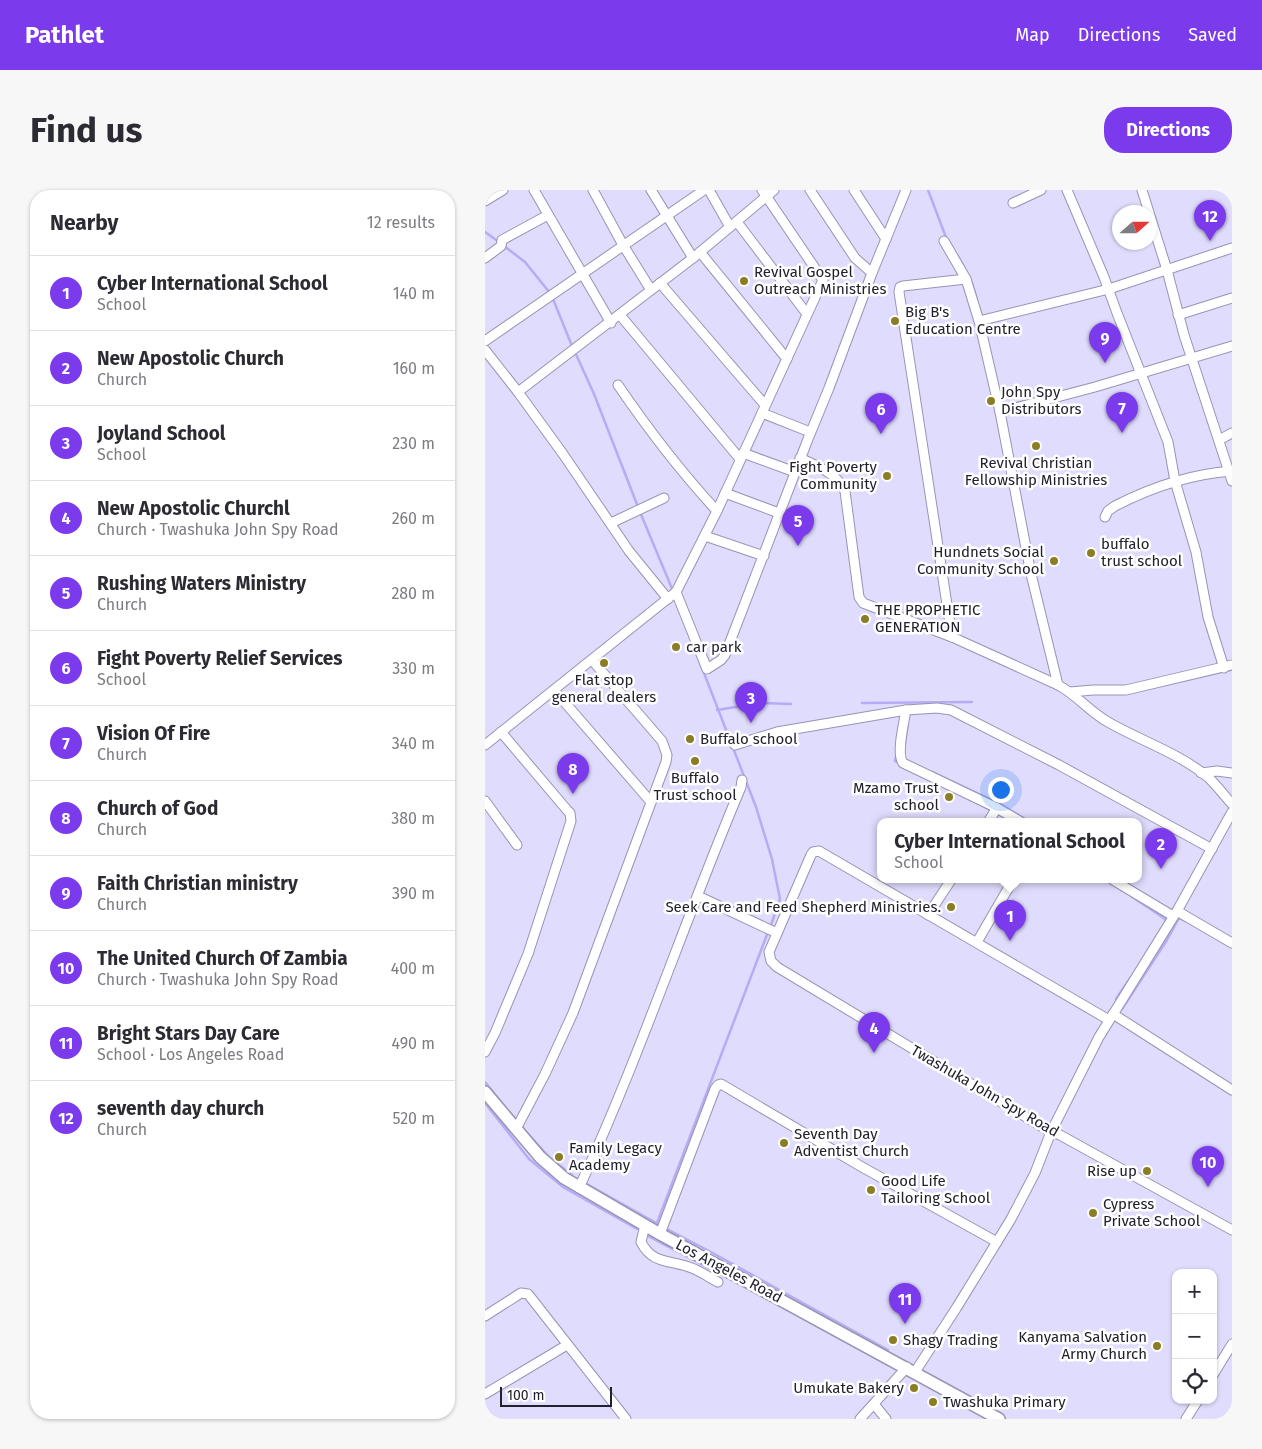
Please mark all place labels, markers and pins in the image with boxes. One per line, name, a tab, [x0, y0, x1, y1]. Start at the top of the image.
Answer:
pin: 12	[1194, 200, 1226, 241]
place label: Revival Gospel Outreach Ministries	[754, 263, 887, 298]
marker: Revival Gospel Outreach Ministries	[738, 275, 750, 287]
place label: Big B's Education Centre	[905, 303, 1021, 338]
marker: Big B's Education Centre	[889, 315, 901, 327]
pin: 9	[1089, 322, 1121, 363]
place label: John Spy Distributors	[1001, 383, 1082, 418]
pin: 7	[1106, 392, 1138, 433]
pin: 6	[865, 393, 897, 434]
marker: John Spy Distributors	[985, 395, 997, 407]
marker: Revival Christian Fellowship Ministries	[1030, 440, 1042, 452]
place label: Revival Christian Fellowship Ministries	[965, 454, 1107, 489]
place label: Fight Poverty Community	[789, 458, 878, 493]
marker: Fight Poverty Community	[881, 470, 893, 482]
pin: 5	[782, 505, 814, 546]
place label: buffalo trust school	[1101, 535, 1183, 570]
place label: Hundnets Social Community School	[917, 543, 1045, 578]
marker: buffalo trust school	[1085, 547, 1097, 559]
marker: Hundnets Social Community School	[1048, 555, 1060, 567]
place label: THE PROPHETIC GENERATION	[875, 601, 981, 636]
marker: THE PROPHETIC GENERATION	[859, 613, 871, 625]
place label: car park	[686, 638, 742, 656]
marker: car park	[670, 641, 682, 653]
marker: Flat stop general dealers	[598, 657, 610, 669]
place label: Flat stop general dealers	[552, 671, 656, 706]
pin: 3	[735, 682, 767, 723]
place label: Buffalo school	[700, 730, 798, 748]
marker: Buffalo school	[684, 733, 696, 745]
pin: 8	[557, 753, 589, 794]
marker: Buffalo Trust school	[689, 755, 701, 767]
place label: Buffalo Trust school	[653, 769, 737, 804]
place label: Mzamo Trust school	[853, 779, 940, 814]
marker: Mzamo Trust school	[943, 791, 955, 803]
pin: 2	[1145, 828, 1177, 869]
place label: Seek Care and Feed Shepherd Ministries.	[665, 898, 941, 916]
pin: 1	[994, 900, 1026, 941]
marker: Seek Care and Feed Shepherd Ministries.	[945, 901, 957, 913]
pin: 4	[858, 1012, 890, 1053]
place label: Seventh Day Adventist Church	[794, 1125, 909, 1160]
marker: Seventh Day Adventist Church	[778, 1137, 790, 1149]
place label: Family Legacy Academy	[569, 1139, 662, 1174]
pin: 10	[1192, 1146, 1224, 1187]
marker: Family Legacy Academy	[553, 1151, 565, 1163]
place label: Rise up	[1087, 1162, 1137, 1180]
marker: Rise up	[1141, 1165, 1153, 1177]
place label: Good Life Tailoring School	[881, 1172, 991, 1207]
marker: Good Life Tailoring School	[865, 1184, 877, 1196]
place label: Cypress Private School	[1103, 1195, 1201, 1230]
marker: Cypress Private School	[1087, 1207, 1099, 1219]
pin: 11	[889, 1283, 921, 1324]
place label: Kanyama Salvation Army Church	[1018, 1328, 1147, 1363]
place label: Shagy Trading	[903, 1331, 998, 1349]
marker: Shagy Trading	[887, 1334, 899, 1346]
marker: Kanyama Salvation Army Church	[1151, 1340, 1163, 1352]
place label: Umukate Bakery	[793, 1379, 905, 1397]
marker: Umukate Bakery	[908, 1382, 920, 1394]
place label: Twashuka Primary	[943, 1393, 1066, 1411]
marker: Twashuka Primary	[927, 1396, 939, 1408]

